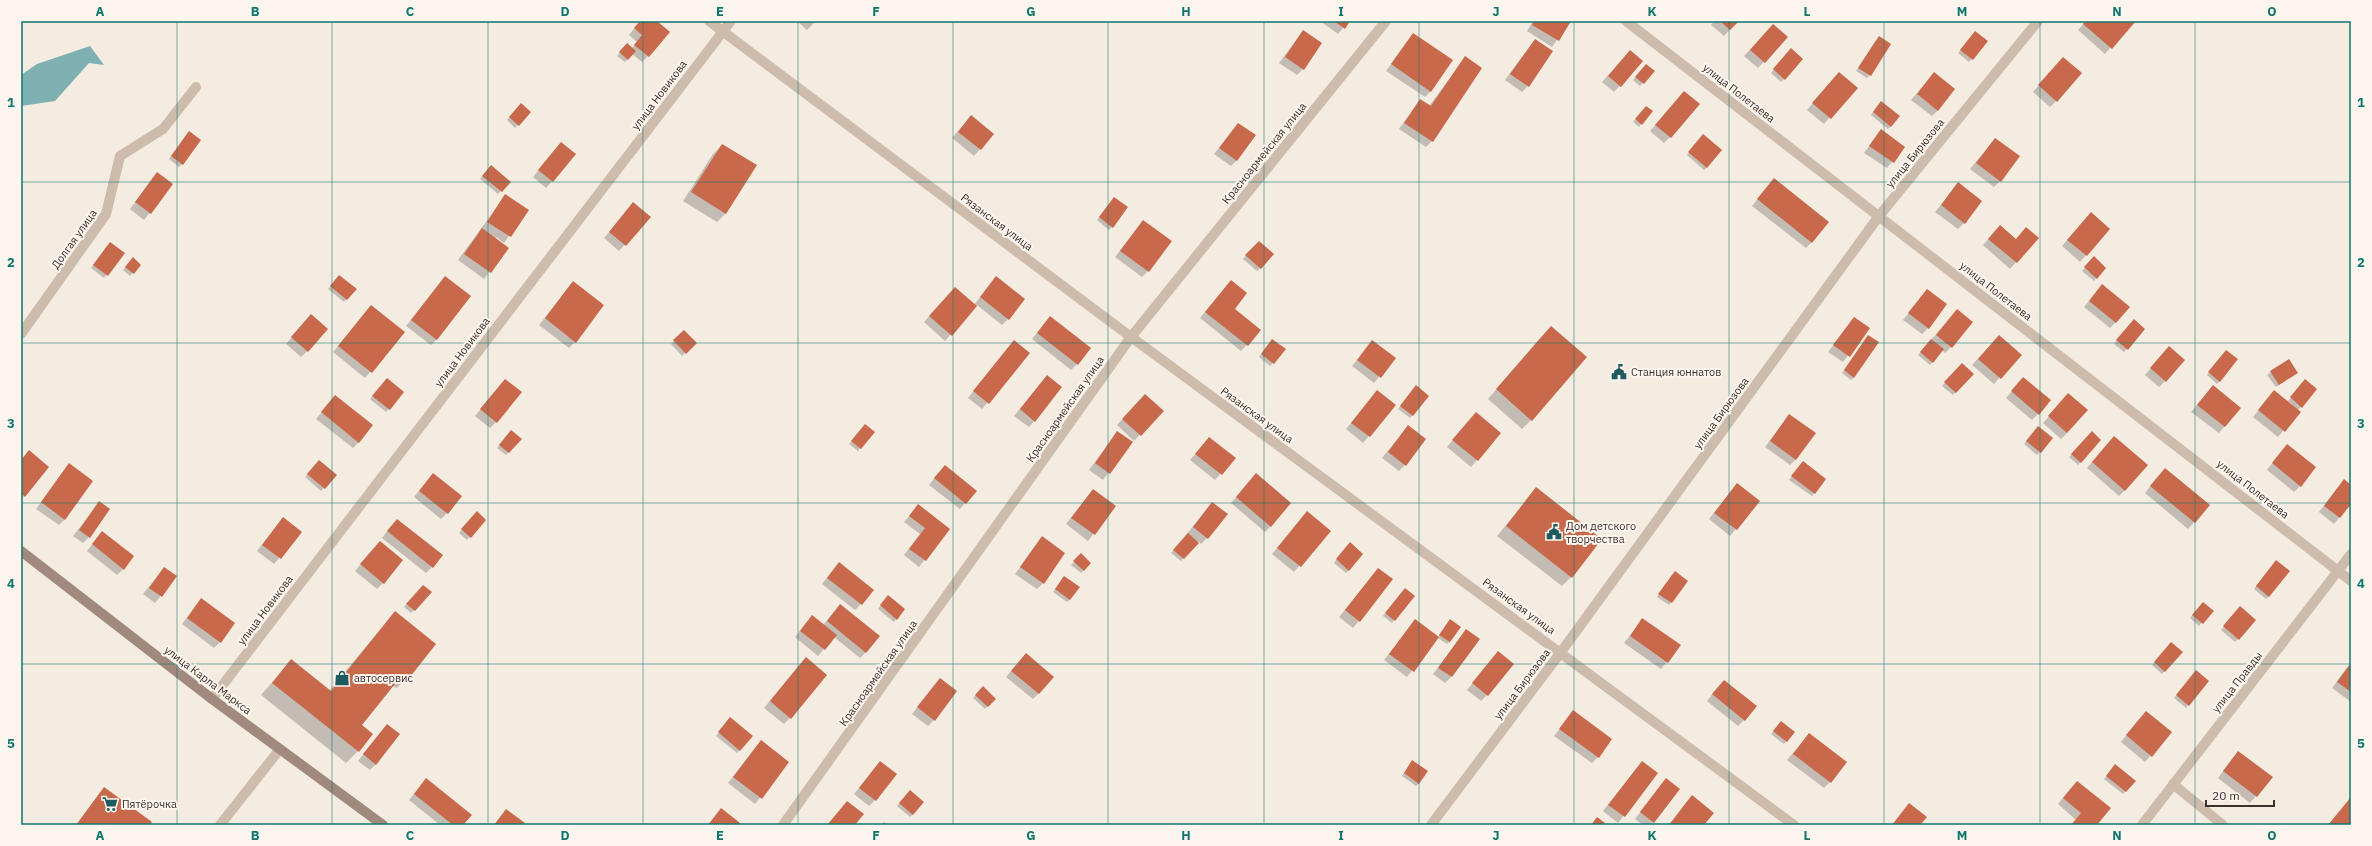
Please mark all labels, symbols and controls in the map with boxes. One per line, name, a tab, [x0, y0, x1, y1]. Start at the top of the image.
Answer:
text: A	[96, 3, 105, 20]
text: B	[251, 3, 260, 20]
text: C	[406, 3, 415, 20]
text: D	[560, 3, 570, 20]
text: E	[716, 3, 724, 20]
text: F	[872, 3, 880, 20]
text: G	[1026, 3, 1036, 20]
text: H	[1181, 3, 1191, 20]
text: I	[1338, 3, 1344, 20]
text: J	[1492, 3, 1500, 20]
text: K	[1647, 3, 1657, 20]
text: L	[1804, 3, 1811, 20]
text: M	[1957, 3, 1967, 20]
text: N	[2112, 3, 2122, 20]
text: O	[2267, 3, 2277, 20]
street label: улица Новикова	[628, 57, 690, 133]
street label: улица Полетаева	[1700, 60, 1778, 126]
text: 1	[7, 94, 15, 111]
text: 1	[2357, 94, 2365, 111]
street label: Красноармейская улица	[1219, 99, 1309, 207]
street label: улица Бирюзова	[1883, 115, 1947, 190]
street label: Рязанская улица	[958, 190, 1036, 254]
street label: Долгая улица	[48, 206, 100, 272]
text: 2	[7, 254, 15, 271]
text: 2	[2357, 254, 2365, 271]
street label: улица Полетаева	[1957, 258, 2035, 324]
street label: улица Новикова	[431, 314, 493, 390]
street label: Красноармейская улица	[1023, 353, 1107, 465]
public building icon: Станция юннатов	[1610, 363, 1628, 381]
place label: Станция юннатов	[1631, 365, 1721, 379]
street label: улица Бирюзова	[1690, 374, 1752, 452]
street label: Рязанская улица	[1218, 384, 1296, 446]
text: 3	[7, 415, 15, 432]
text: 3	[2357, 415, 2365, 432]
street label: улица Полетаева	[2214, 456, 2292, 522]
place label: Дом детского творчества	[1566, 519, 1636, 546]
public building icon: Дом детского творчества	[1545, 523, 1563, 541]
street label: улица Новикова	[234, 572, 296, 648]
text: 4	[7, 575, 15, 592]
street label: Рязанская улица	[1480, 575, 1558, 637]
text: 4	[2357, 575, 2365, 592]
street label: Красноармейская улица	[836, 617, 920, 729]
street label: улица Карла Маркса	[162, 643, 255, 717]
street label: улица Бирюзова	[1491, 646, 1553, 722]
street label: улица Правды	[2209, 649, 2265, 715]
shop icon: автосервис	[333, 669, 351, 687]
place label: автосервис	[354, 671, 414, 685]
text: 5	[7, 735, 15, 752]
text: 5	[2357, 735, 2365, 752]
scale bar	[2206, 782, 2274, 808]
text: 20 m	[2212, 788, 2240, 803]
supermarket icon: Пятёрочка	[101, 795, 119, 813]
place label: Пятёрочка	[122, 797, 177, 811]
text: A	[96, 827, 105, 844]
text: B	[251, 827, 260, 844]
text: C	[406, 827, 415, 844]
text: D	[560, 827, 570, 844]
text: E	[716, 827, 724, 844]
text: F	[872, 827, 880, 844]
text: G	[1026, 827, 1036, 844]
text: H	[1181, 827, 1191, 844]
text: I	[1338, 827, 1344, 844]
text: J	[1492, 827, 1500, 844]
text: K	[1647, 827, 1657, 844]
text: L	[1804, 827, 1811, 844]
text: M	[1957, 827, 1967, 844]
text: N	[2112, 827, 2122, 844]
text: O	[2267, 827, 2277, 844]

